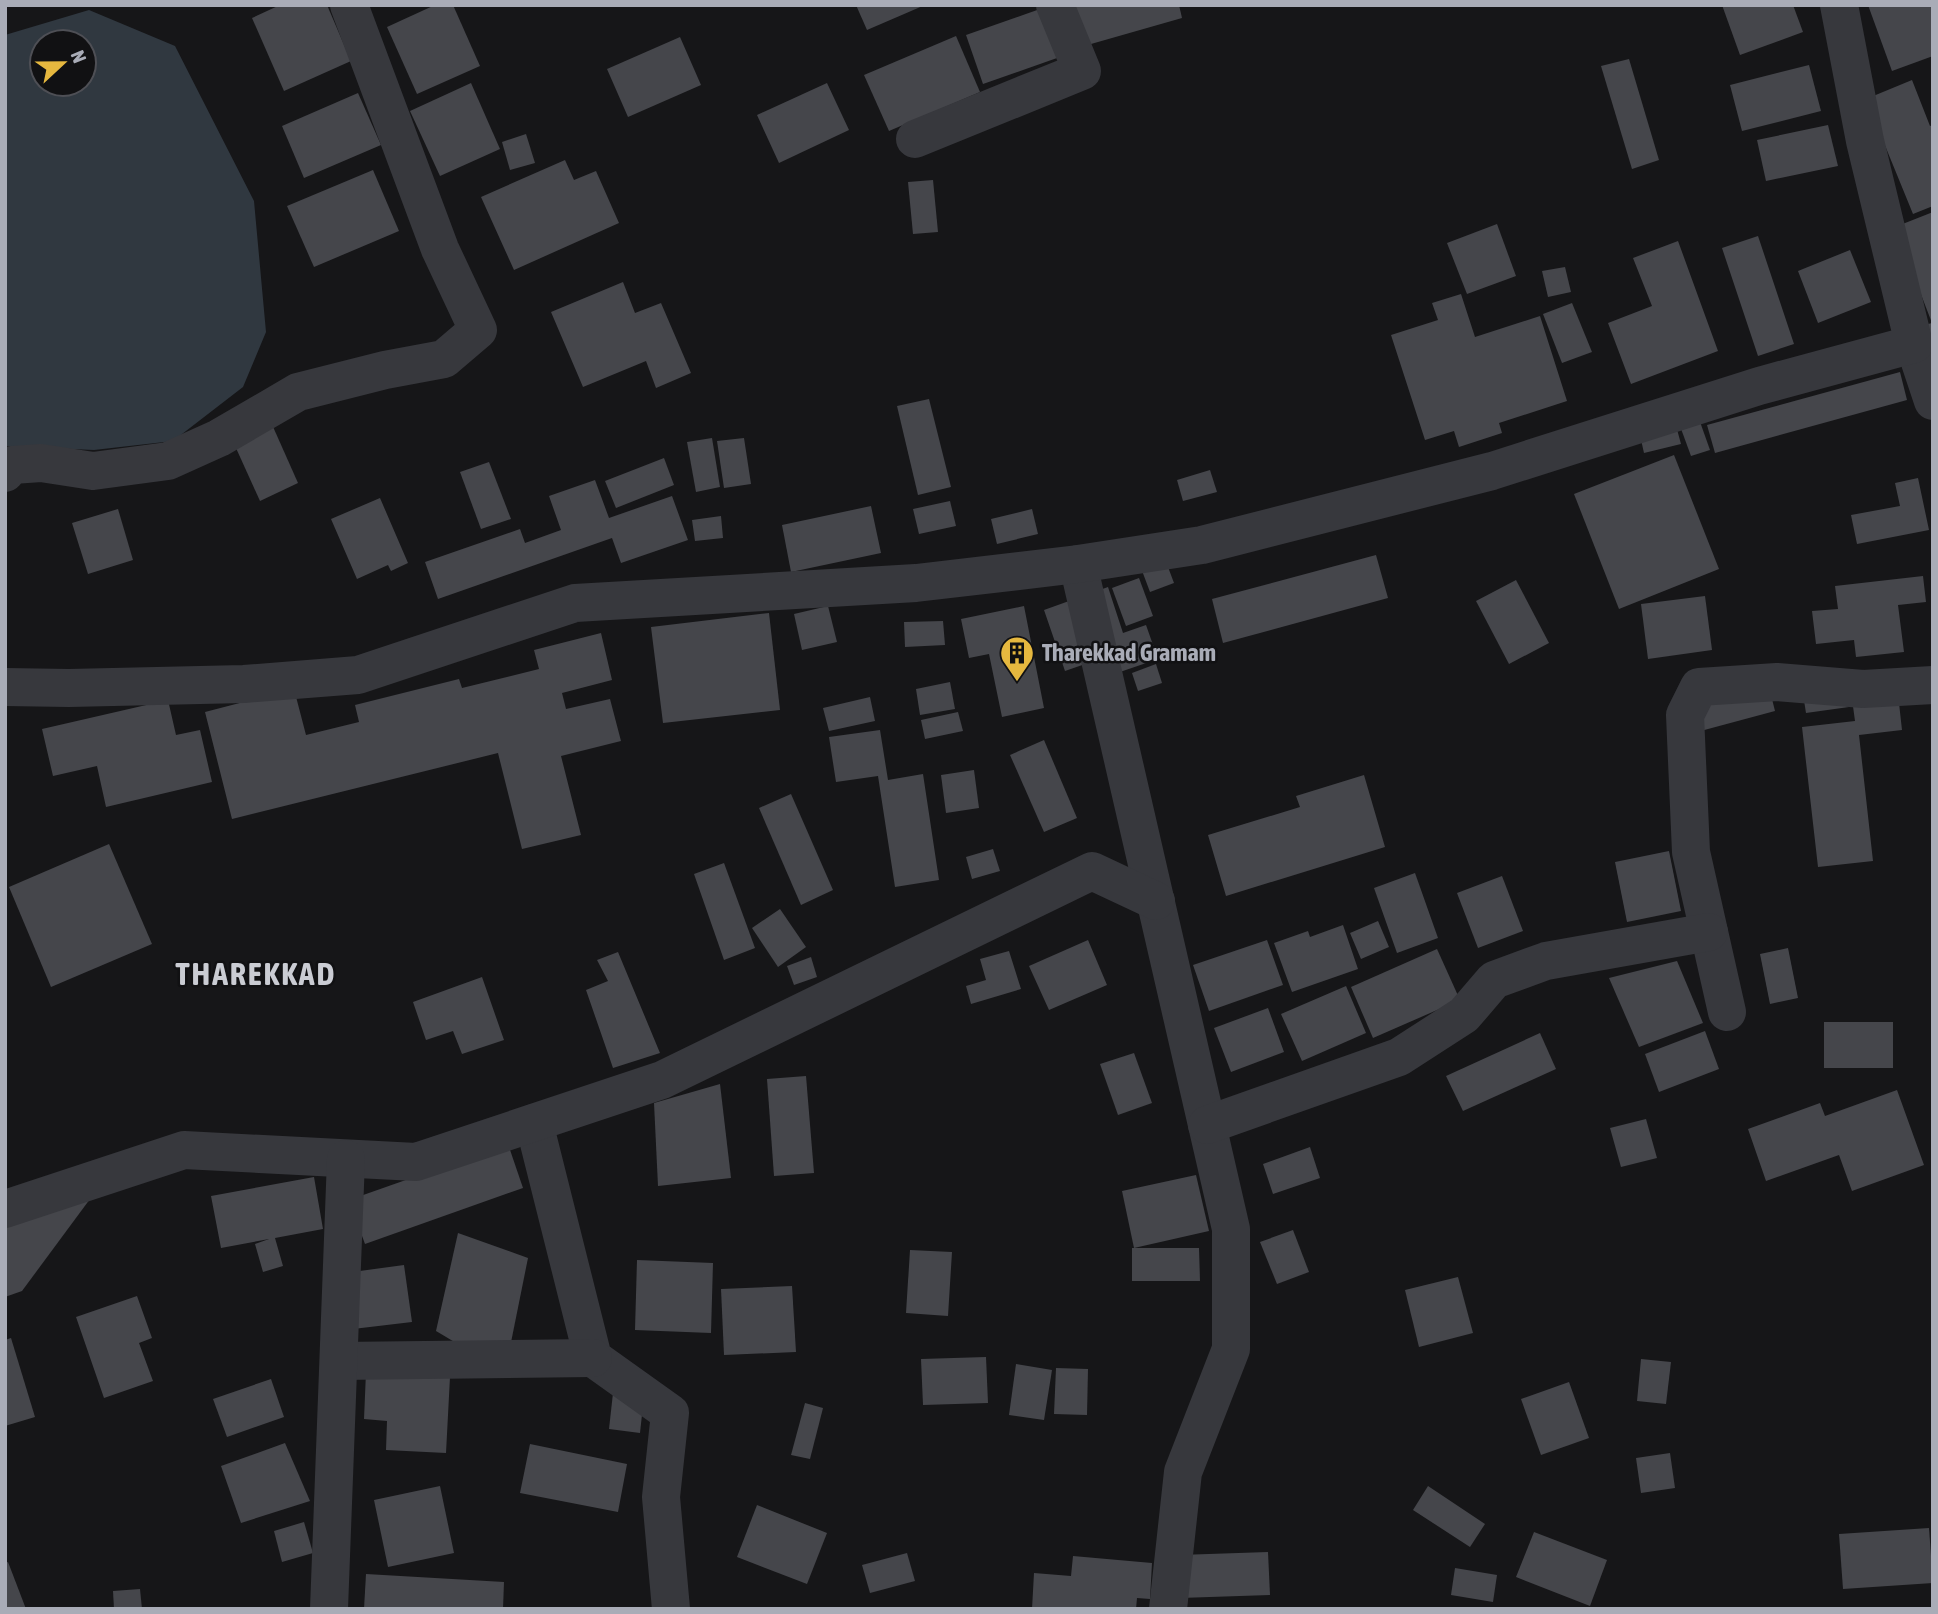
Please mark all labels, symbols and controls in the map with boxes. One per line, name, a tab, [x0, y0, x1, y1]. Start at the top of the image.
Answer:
north arrow	[28, 28, 98, 98]
text: N	[66, 47, 91, 66]
building icon: Tharekkad Gramam	[998, 634, 1036, 683]
place label: Tharekkad Gramam	[1042, 639, 1216, 666]
district label: THAREKKAD	[176, 955, 336, 992]

